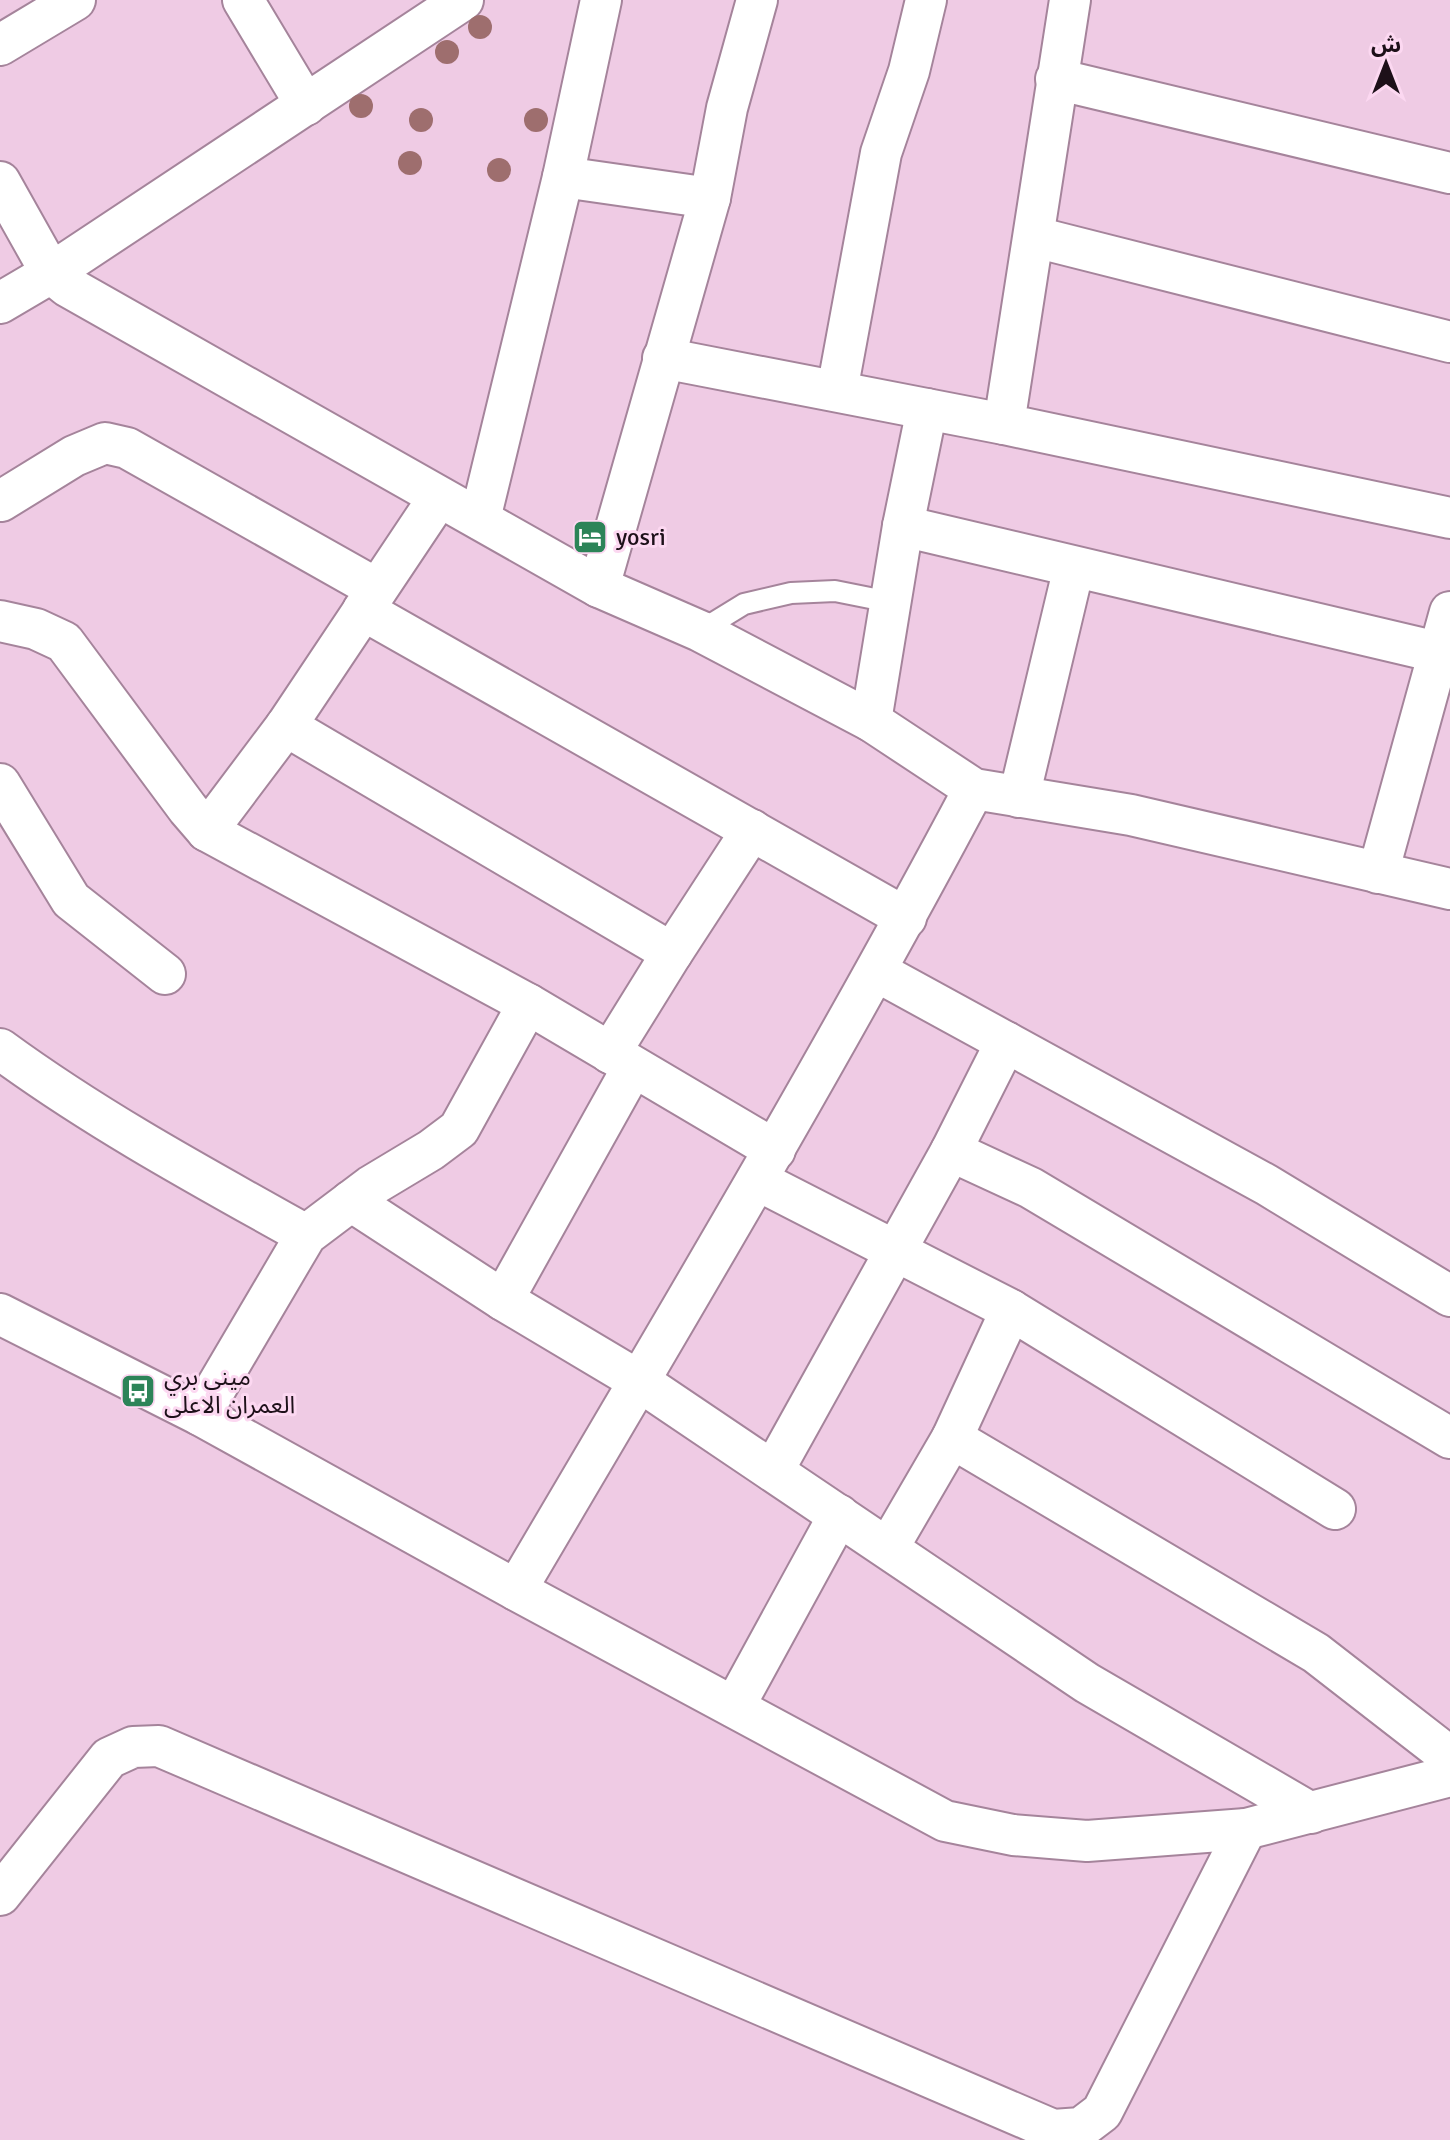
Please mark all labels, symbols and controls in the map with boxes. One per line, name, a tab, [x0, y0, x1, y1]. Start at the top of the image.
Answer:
north arrow	[1346, 24, 1426, 104]
text: ش	[1371, 31, 1401, 58]
hotel icon: yosri	[571, 518, 609, 556]
place label: yosri	[616, 522, 666, 552]
place label: ميني بري العمران الاعلى	[164, 1362, 295, 1420]
bus stop icon: ميني بري العمران الاعلى	[119, 1372, 157, 1410]

